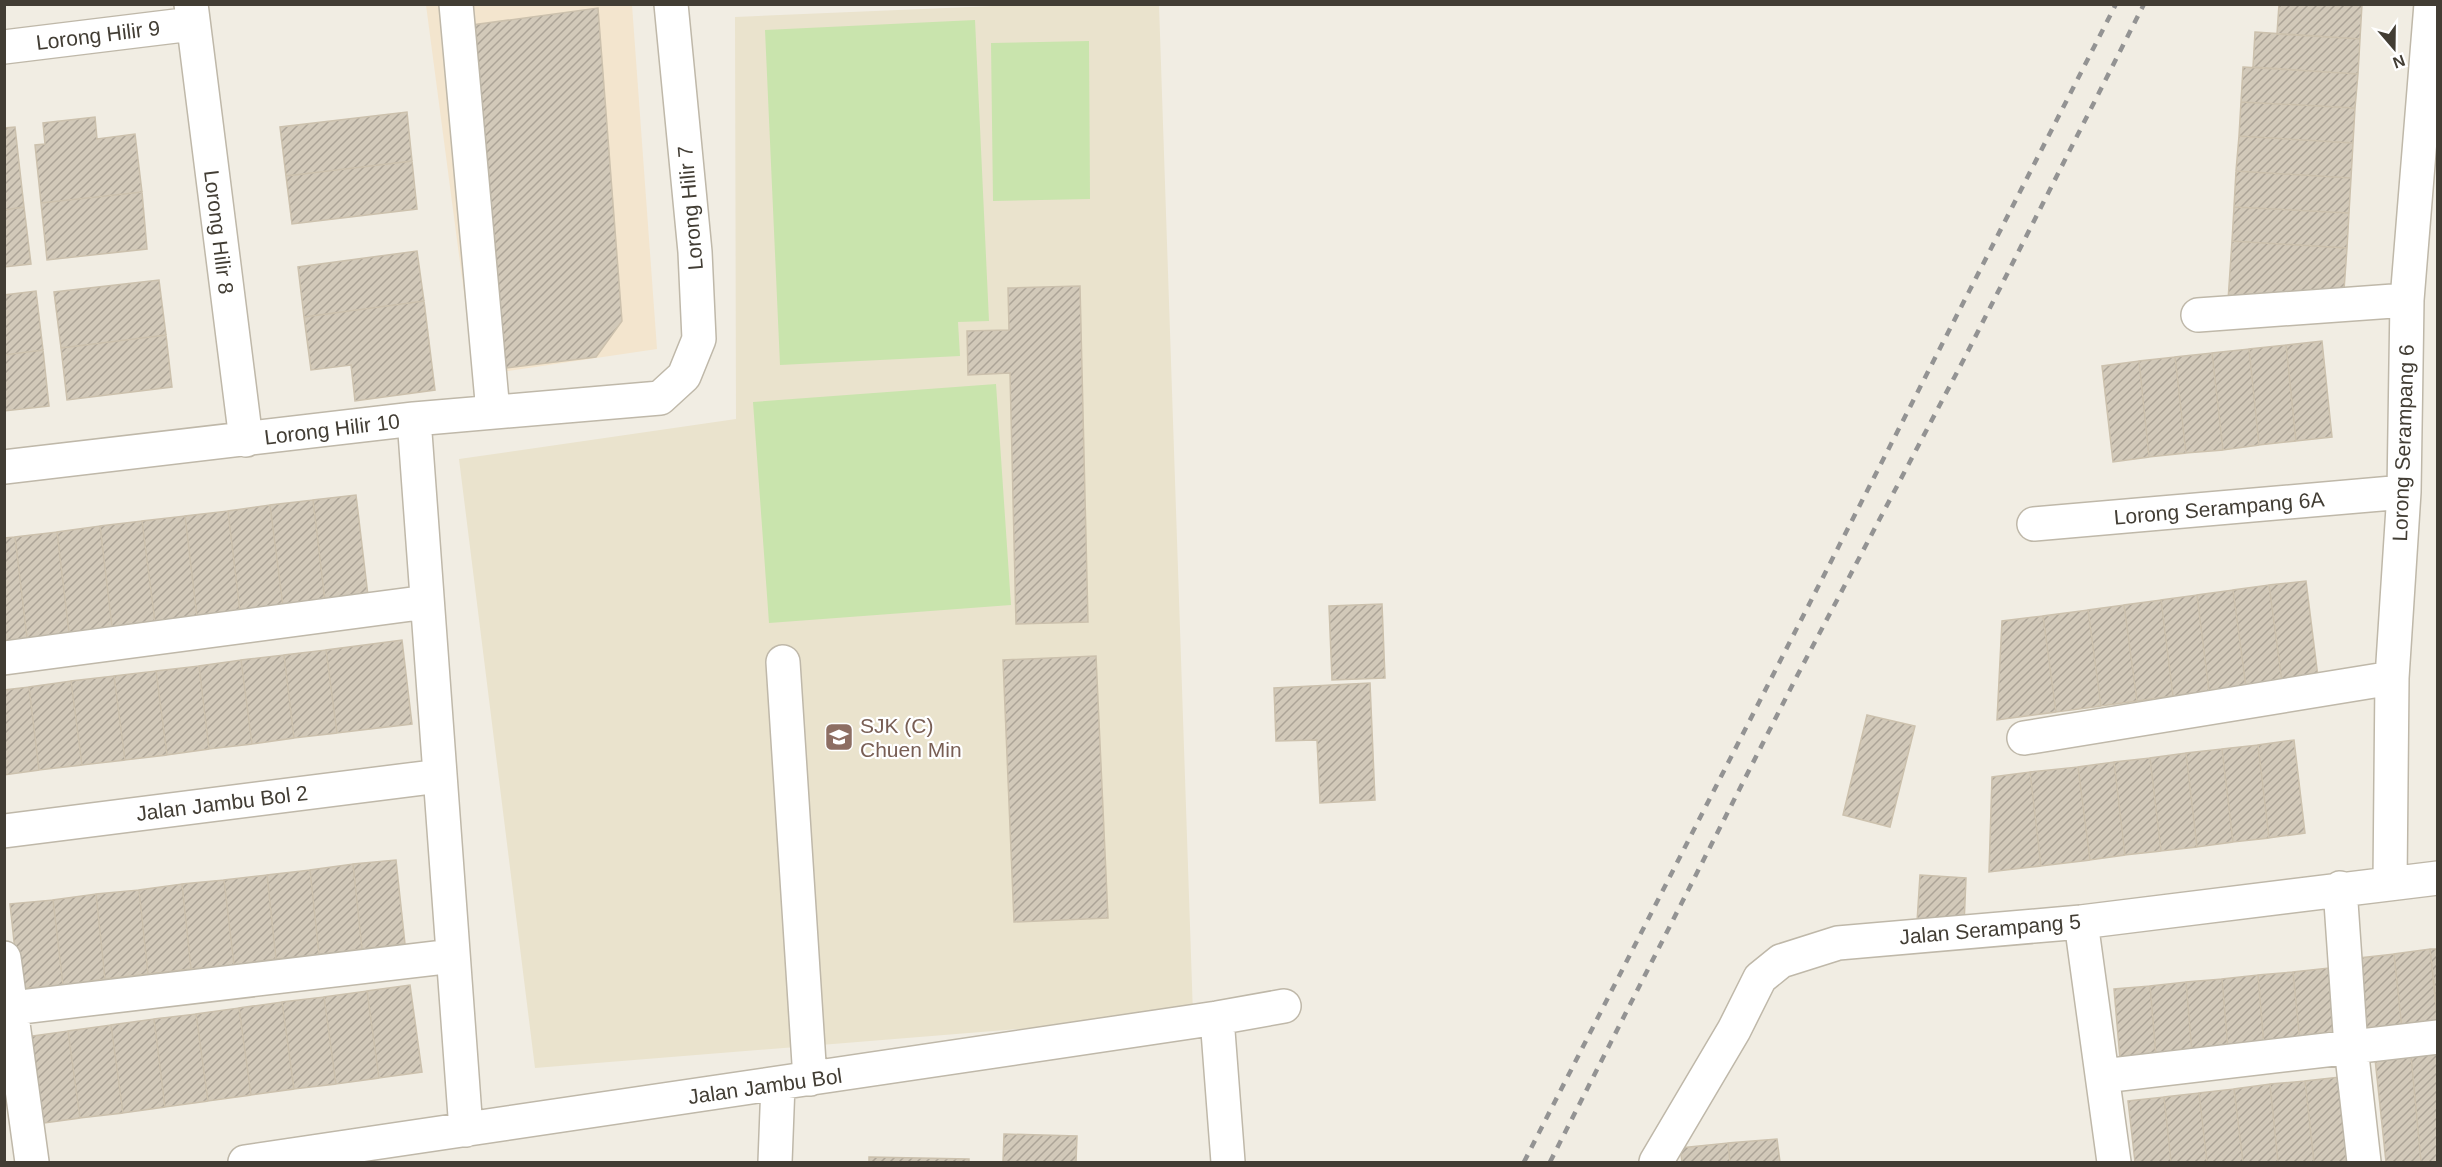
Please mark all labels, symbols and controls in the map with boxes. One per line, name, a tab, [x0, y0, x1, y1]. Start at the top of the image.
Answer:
street label: Lorong Hilir 9	[35, 16, 161, 54]
north arrow	[2364, 18, 2424, 78]
text: N	[2391, 52, 2407, 72]
street label: Lorong Hilir 7	[673, 145, 707, 271]
street label: Lorong Hilir 8	[200, 169, 238, 295]
street label: Lorong Serampang 6	[2388, 344, 2418, 542]
street label: Lorong Hilir 10	[263, 409, 401, 449]
street label: Lorong Serampang 6A	[2113, 487, 2325, 529]
place label: SJK (C) Chuen Min	[860, 714, 962, 761]
school or university icon: SJK (C) Chuen Min	[823, 721, 855, 753]
street label: Jalan Jambu Bol 2	[135, 781, 309, 825]
street label: Jalan Serampang 5	[1898, 910, 2082, 948]
street label: Jalan Jambu Bol	[687, 1064, 843, 1108]

